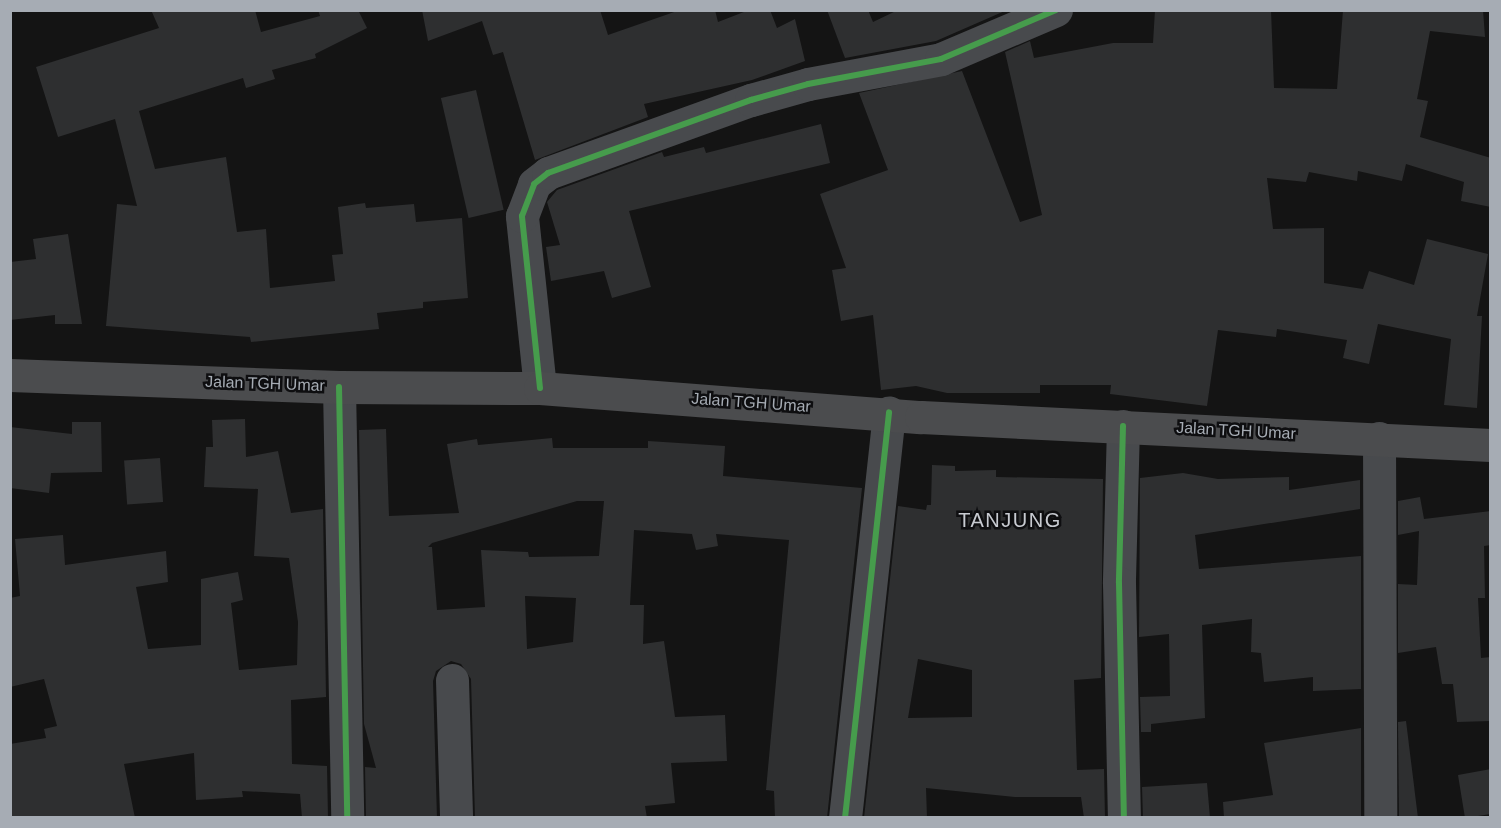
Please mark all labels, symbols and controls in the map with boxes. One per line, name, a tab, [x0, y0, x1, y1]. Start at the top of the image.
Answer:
street label: Jalan TGH Umar	[205, 372, 325, 396]
street label: Jalan TGH Umar	[690, 389, 812, 417]
street label: Jalan TGH Umar	[1176, 418, 1296, 444]
district label: TANJUNG	[958, 508, 1062, 532]

